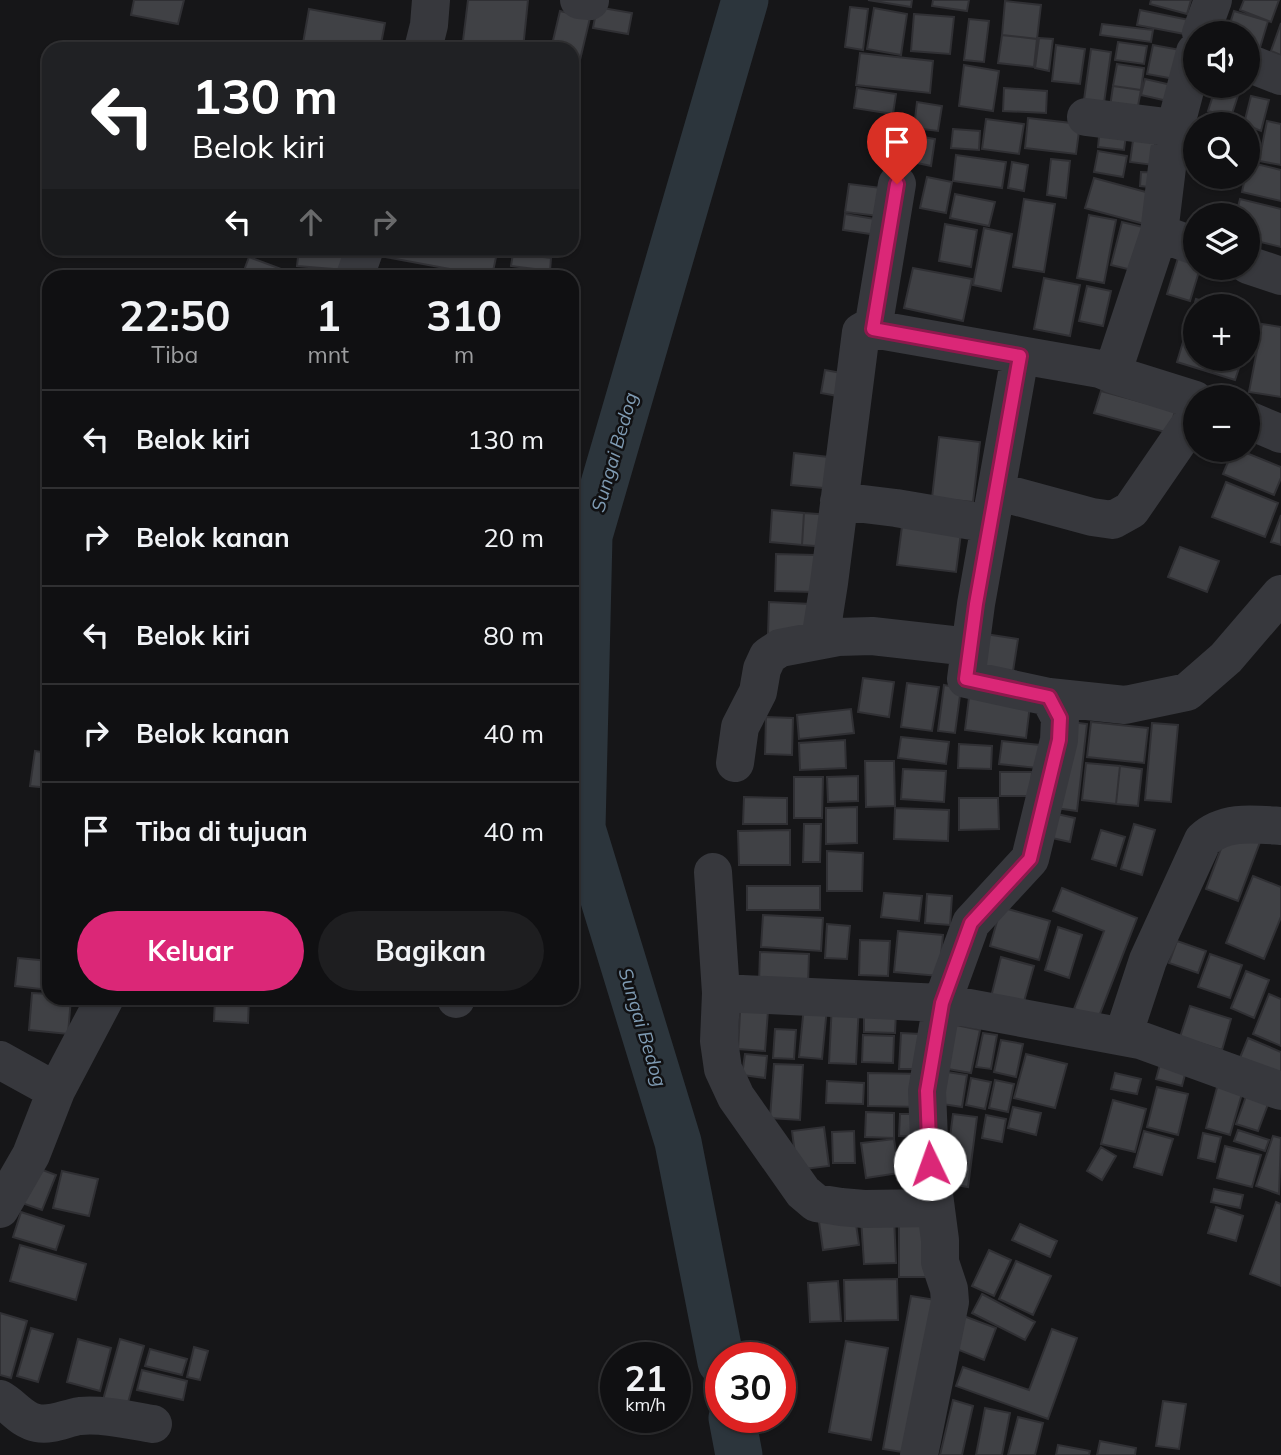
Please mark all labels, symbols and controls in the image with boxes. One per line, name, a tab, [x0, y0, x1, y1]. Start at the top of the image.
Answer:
map controls	[1183, 21, 1260, 462]
button: sound	[1183, 21, 1260, 98]
text: 130 m	[192, 65, 338, 126]
icon: left	[77, 70, 168, 161]
pin	[867, 112, 927, 184]
button: search	[1183, 112, 1260, 189]
icon: arrive	[878, 123, 916, 161]
text: Belok kiri	[192, 126, 325, 166]
icon: left	[219, 203, 257, 241]
icon: ahead	[292, 203, 330, 241]
icon: right	[365, 203, 403, 241]
button: layers	[1183, 203, 1260, 280]
text: 22:50	[119, 289, 230, 342]
text: 1	[316, 289, 341, 342]
text: 310	[426, 289, 502, 342]
button: +	[1183, 294, 1260, 371]
text: Tiba	[151, 340, 198, 369]
text: mnt	[307, 340, 349, 369]
text: m	[454, 340, 474, 369]
button: −	[1183, 385, 1260, 462]
water label: Sungai Bedog	[585, 389, 643, 515]
icon: left	[77, 420, 115, 458]
text: Belok kiri	[136, 423, 250, 456]
text: 130 m	[468, 423, 544, 456]
icon: right	[77, 518, 115, 556]
text: Belok kanan	[136, 521, 290, 554]
text: 20 m	[483, 521, 544, 554]
icon: left	[77, 616, 115, 654]
text: Belok kiri	[136, 619, 250, 652]
text: 80 m	[483, 619, 544, 652]
icon: right	[77, 714, 115, 752]
text: Belok kanan	[136, 717, 290, 750]
text: 40 m	[483, 717, 544, 750]
icon: arrive	[77, 812, 115, 850]
text: Tiba di tujuan	[136, 815, 308, 848]
text: 40 m	[483, 815, 544, 848]
button: Keluar	[77, 911, 304, 991]
button: Bagikan	[318, 911, 544, 991]
water label: Sungai Bedog	[614, 965, 672, 1089]
position arrow	[893, 1127, 967, 1201]
speed limit sign: 30	[705, 1342, 796, 1433]
text: 21	[624, 1356, 667, 1400]
text: km/h	[625, 1393, 666, 1416]

